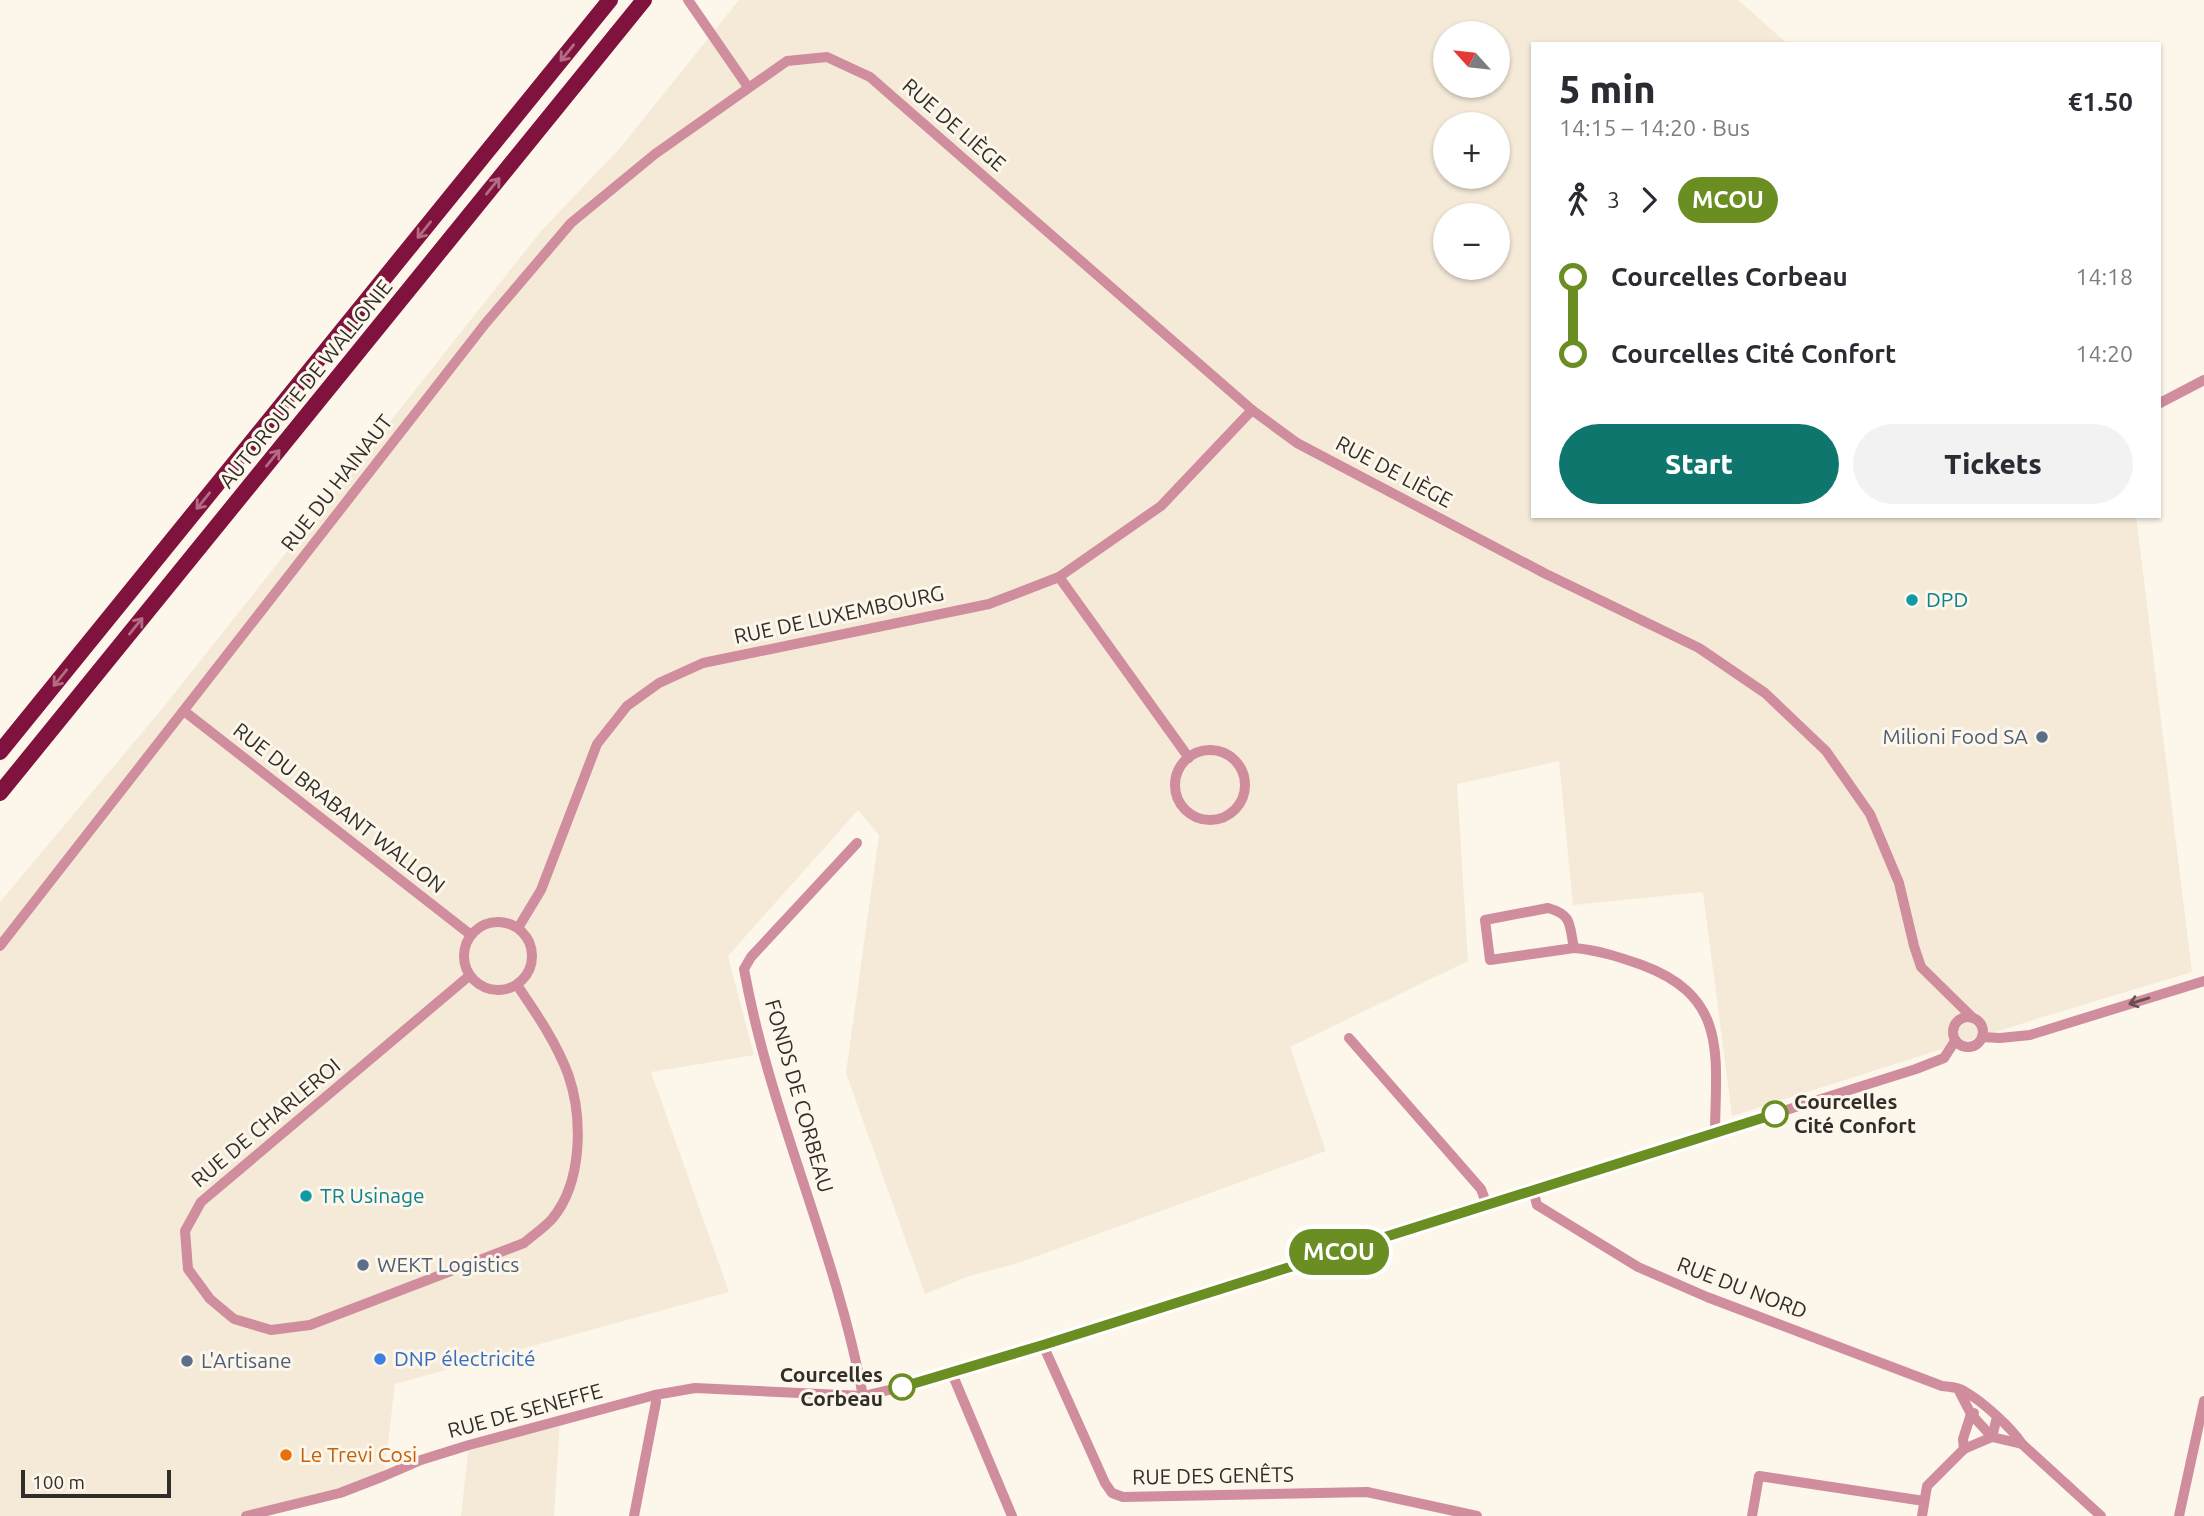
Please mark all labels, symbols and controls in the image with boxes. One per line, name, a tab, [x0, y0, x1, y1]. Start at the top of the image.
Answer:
north arrow	[1433, 21, 1510, 98]
map controls	[1433, 21, 1510, 280]
one-way arrow	[560, 43, 575, 62]
text: 5 min	[1559, 68, 1656, 110]
street label: RUE DE LIÈGE	[898, 73, 1011, 176]
text: €1.50	[2068, 87, 2133, 116]
button: +	[1433, 112, 1510, 189]
text: 14:15 – 14:20 · Bus	[1559, 115, 1750, 140]
one-way arrow	[485, 177, 500, 196]
icon: walk	[1559, 181, 1597, 219]
icon: forward	[1630, 181, 1668, 219]
text: MCOU	[1692, 186, 1764, 213]
text: 3	[1607, 187, 1620, 212]
button: −	[1433, 203, 1510, 280]
one-way arrow	[416, 220, 432, 238]
text: Courcelles Corbeau	[1611, 262, 1848, 291]
text: 14:18	[2075, 264, 2133, 289]
street label: AUTOROUTE DE WALLONIE	[214, 274, 397, 492]
text: Courcelles Cité Confort	[1611, 339, 1896, 368]
text: 14:20	[2075, 341, 2133, 366]
street label: RUE DU HAINAUT	[276, 409, 397, 555]
button: Start	[1559, 424, 1839, 504]
button: Tickets	[1853, 424, 2133, 504]
street label: RUE DE LIÈGE	[1332, 430, 1457, 512]
one-way arrow	[265, 449, 280, 467]
one-way arrow	[196, 492, 211, 510]
street label: RUE DE LUXEMBOURG	[732, 580, 946, 648]
place label: DPD	[1926, 587, 1968, 611]
marker: DPD	[1904, 592, 1920, 608]
one-way arrow	[128, 618, 143, 636]
one-way arrow	[52, 669, 68, 687]
street label: RUE DU BRABANT WALLON	[229, 717, 450, 897]
place label: Milioni Food SA	[1883, 724, 2028, 748]
marker: Milioni Food SA	[2034, 729, 2050, 745]
street label: FONDS DE CORBEAU	[761, 996, 839, 1195]
one-way arrow	[2128, 996, 2150, 1009]
street label: RUE DE CHARLEROI	[186, 1053, 345, 1191]
place label: Courcelles Cité Confort	[1794, 1089, 1916, 1137]
marker: Courcelles Cité Confort	[1762, 1101, 1788, 1127]
place label: TR Usinage	[320, 1183, 425, 1207]
marker: TR Usinage	[298, 1188, 314, 1204]
line badge: MCOU	[1290, 1229, 1388, 1275]
text: MCOU	[1303, 1238, 1375, 1265]
street label: RUE DU NORD	[1674, 1251, 1811, 1323]
place label: WEKT Logistics	[377, 1252, 519, 1276]
marker: WEKT Logistics	[355, 1257, 371, 1273]
place label: DNP électricité	[394, 1346, 536, 1370]
place label: L'Artisane	[201, 1348, 292, 1372]
marker: DNP électricité	[372, 1351, 388, 1367]
marker: L'Artisane	[179, 1353, 195, 1369]
place label: Courcelles Corbeau	[780, 1362, 883, 1410]
marker: Courcelles Corbeau	[889, 1374, 915, 1400]
street label: RUE DE SENEFFE	[445, 1378, 605, 1442]
place label: Le Trevi Cosi	[300, 1442, 417, 1466]
marker: Le Trevi Cosi	[278, 1447, 294, 1463]
street label: RUE DES GENÊTS	[1132, 1462, 1294, 1488]
scale bar	[21, 1467, 172, 1499]
text: 100 m	[32, 1471, 85, 1493]

